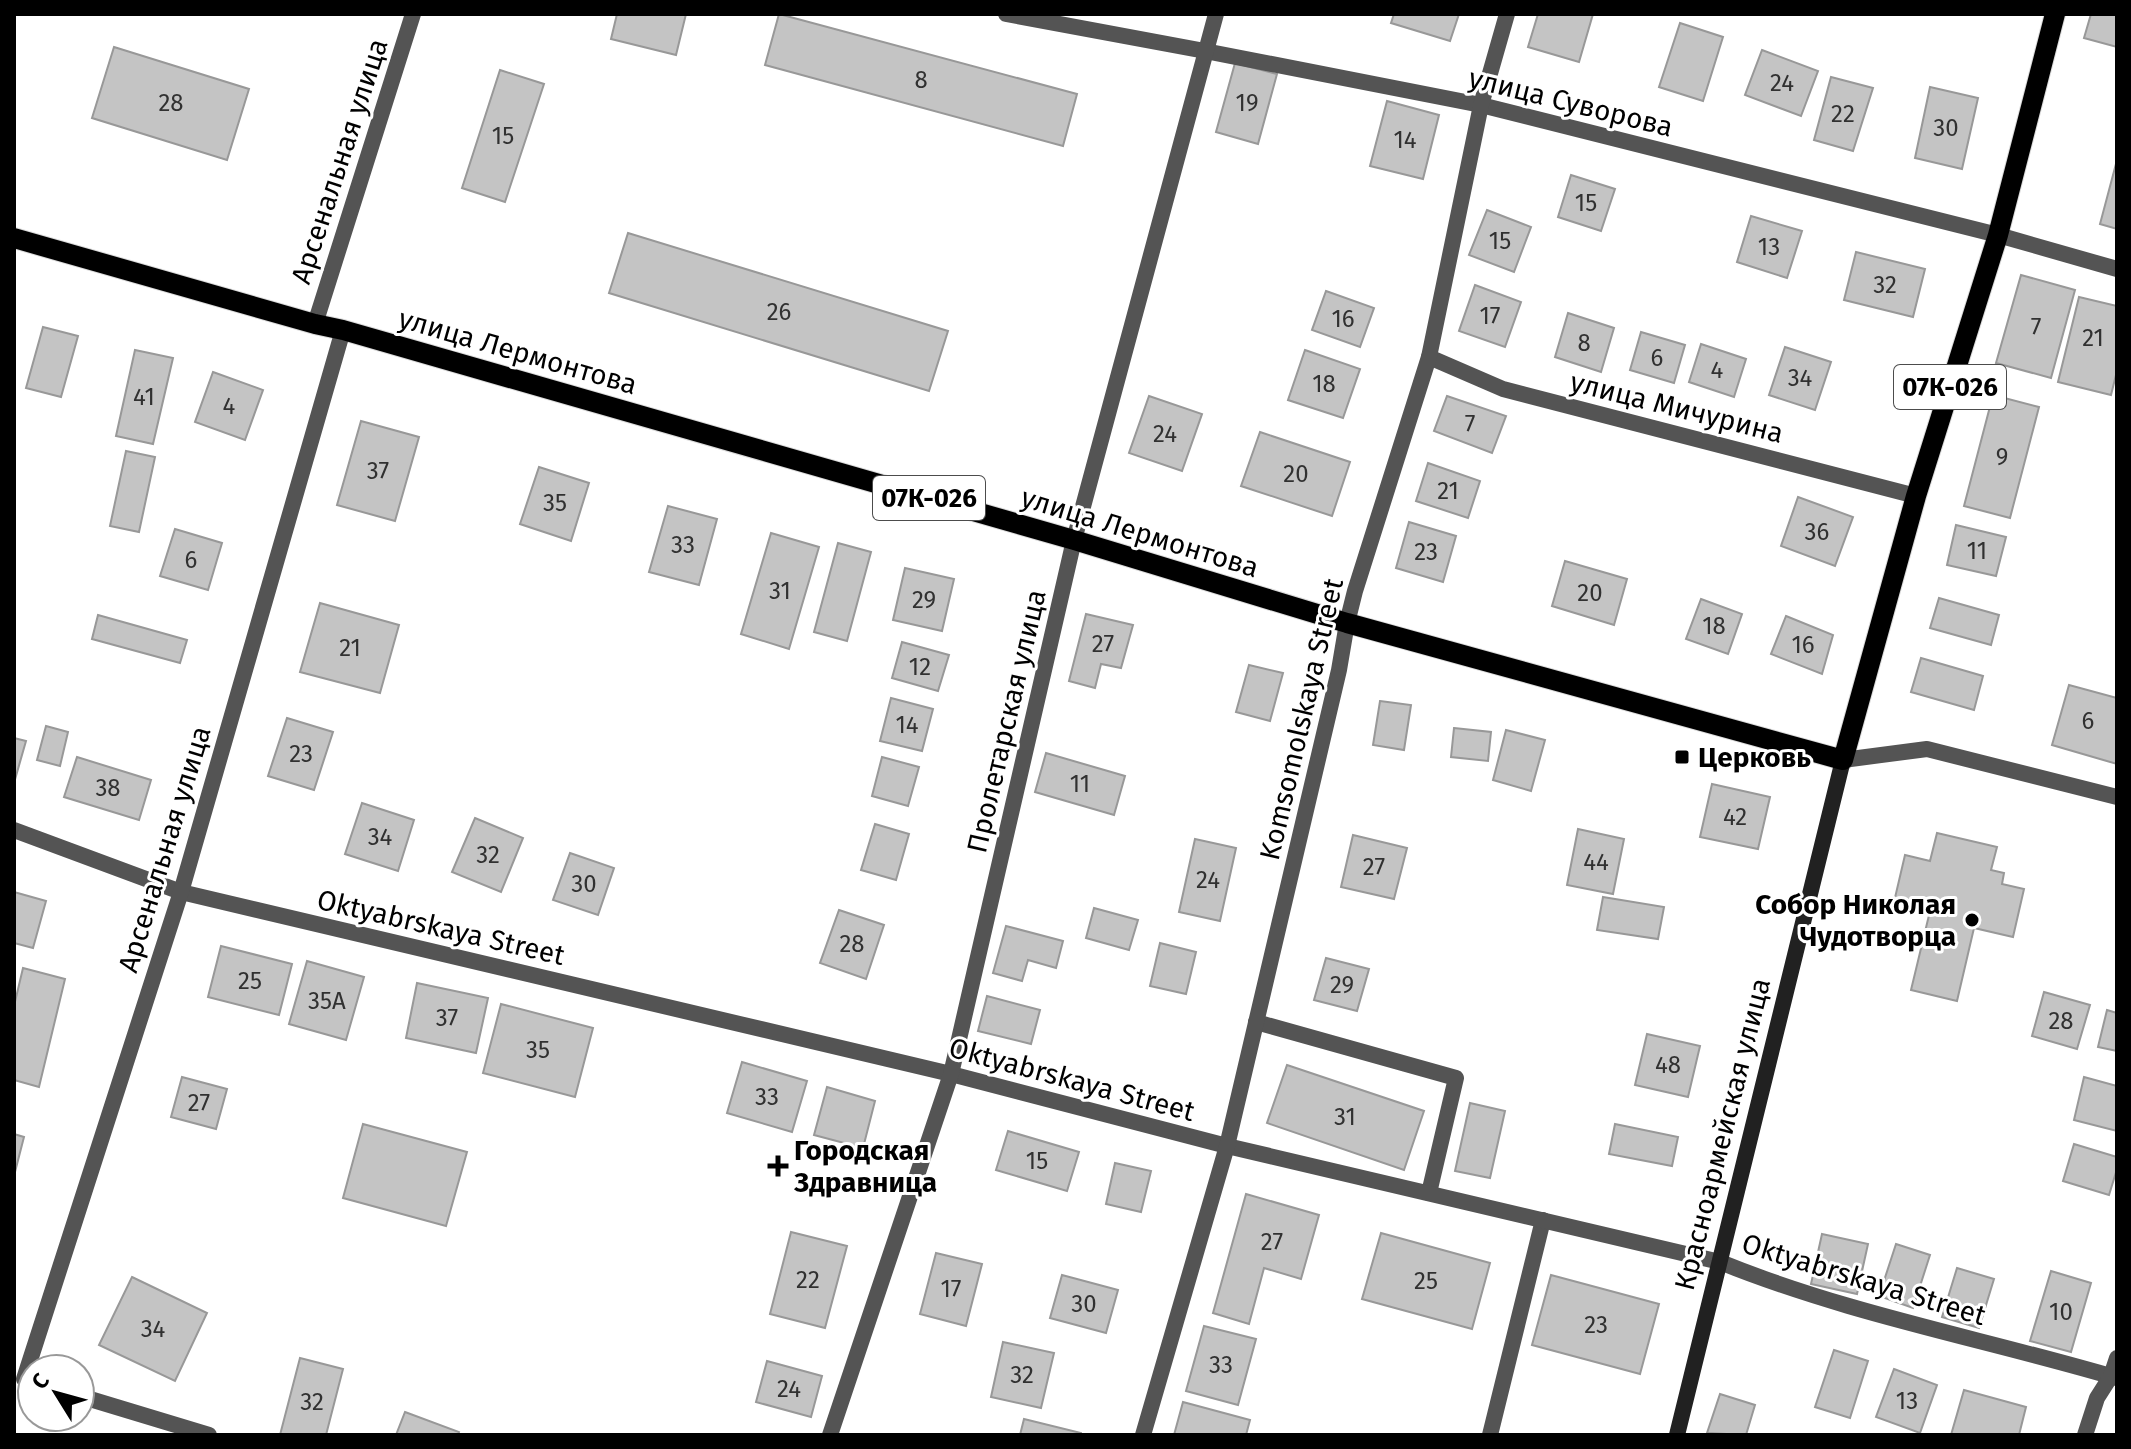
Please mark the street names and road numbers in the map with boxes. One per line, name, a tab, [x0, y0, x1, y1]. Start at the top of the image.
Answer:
street label: Арсенальная улица	[284, 34, 395, 288]
street label: улица Суворова	[1465, 61, 1676, 144]
street label: улица Лермонтова	[395, 302, 641, 401]
street label: улица Мичурина	[1567, 365, 1787, 450]
road number: 07К-026	[1894, 365, 2006, 409]
road number: 07К-026	[873, 476, 985, 520]
street label: улица Лермонтова	[1017, 481, 1263, 584]
street label: Komsomolskaya Street	[1253, 574, 1350, 863]
street label: Пролетарская улица	[960, 586, 1053, 856]
street label: Арсенальная улица	[111, 722, 218, 976]
street label: Oktyabrskaya Street	[314, 883, 569, 972]
street label: Красноармейская улица	[1668, 975, 1777, 1294]
street label: Oktyabrskaya Street	[945, 1031, 1199, 1128]
street label: Oktyabrskaya Street	[1738, 1227, 1991, 1333]

